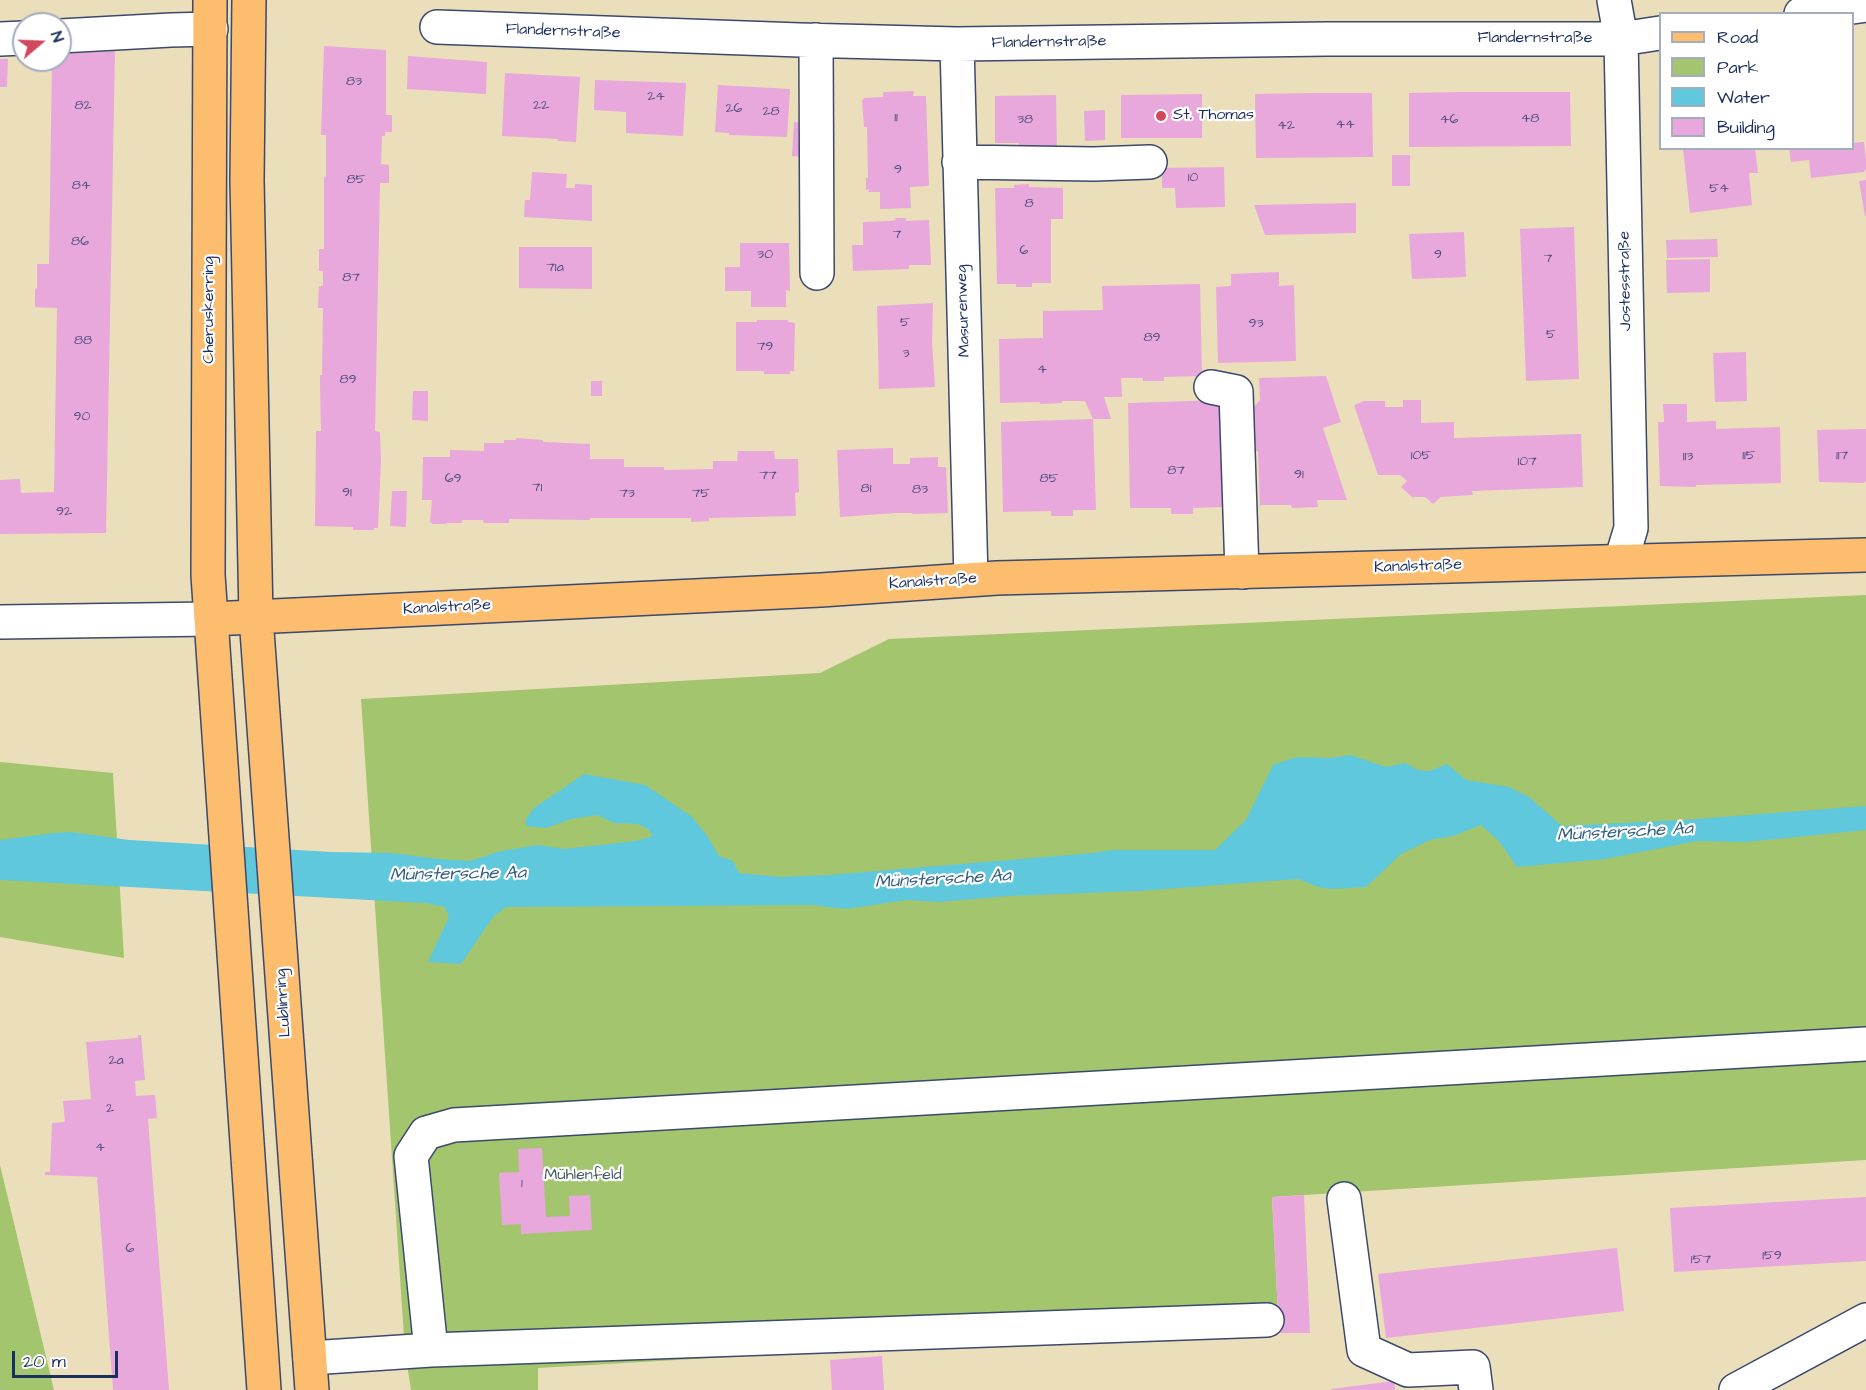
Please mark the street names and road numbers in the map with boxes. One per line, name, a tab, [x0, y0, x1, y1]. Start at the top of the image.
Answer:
street label: Flandernstraße	[505, 20, 621, 44]
street label: Flandernstraße	[1478, 29, 1592, 49]
street label: Flandernstraße	[991, 32, 1107, 54]
street label: Jostesstraße	[1616, 231, 1636, 331]
street label: Cheruskerring	[200, 256, 220, 364]
street label: Masurenweg	[953, 264, 975, 358]
street label: Kanalstraße	[1374, 556, 1462, 578]
street label: Kanalstraße	[888, 569, 978, 595]
street label: Kanalstraße	[403, 596, 491, 620]
street label: Lublinring	[272, 968, 296, 1038]

